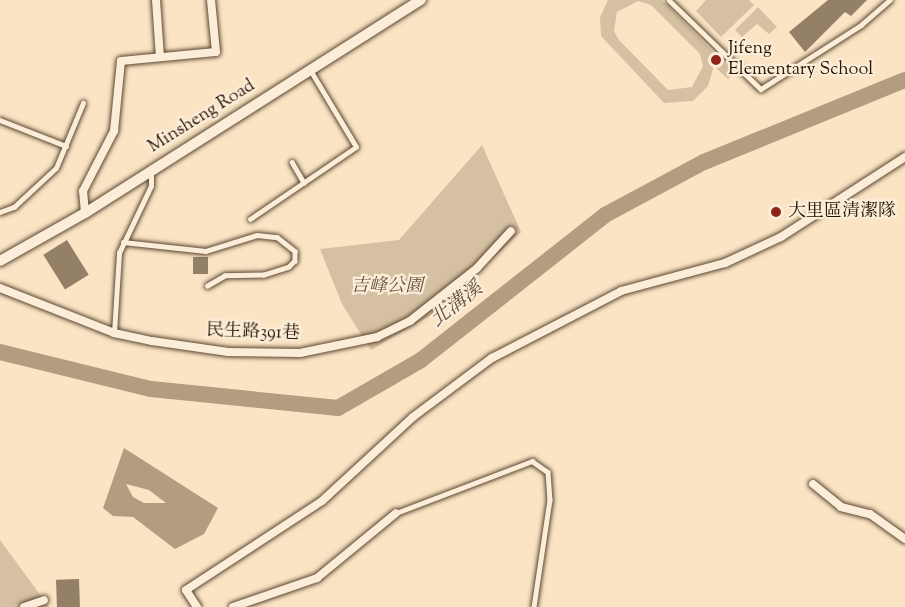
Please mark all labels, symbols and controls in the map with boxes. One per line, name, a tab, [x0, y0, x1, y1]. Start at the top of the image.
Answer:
place label: Jifeng Elementary School	[728, 39, 873, 82]
marker: Jifeng Elementary School	[709, 53, 723, 67]
street label: Minsheng Road	[145, 76, 259, 158]
place label: 大里區清潔隊	[788, 201, 896, 223]
marker: 大里區清潔隊	[769, 205, 783, 219]
park label: 吉峰公園	[351, 276, 423, 298]
water label: 北溝溪	[426, 277, 488, 333]
street label: 民生路391巷	[206, 321, 300, 345]

